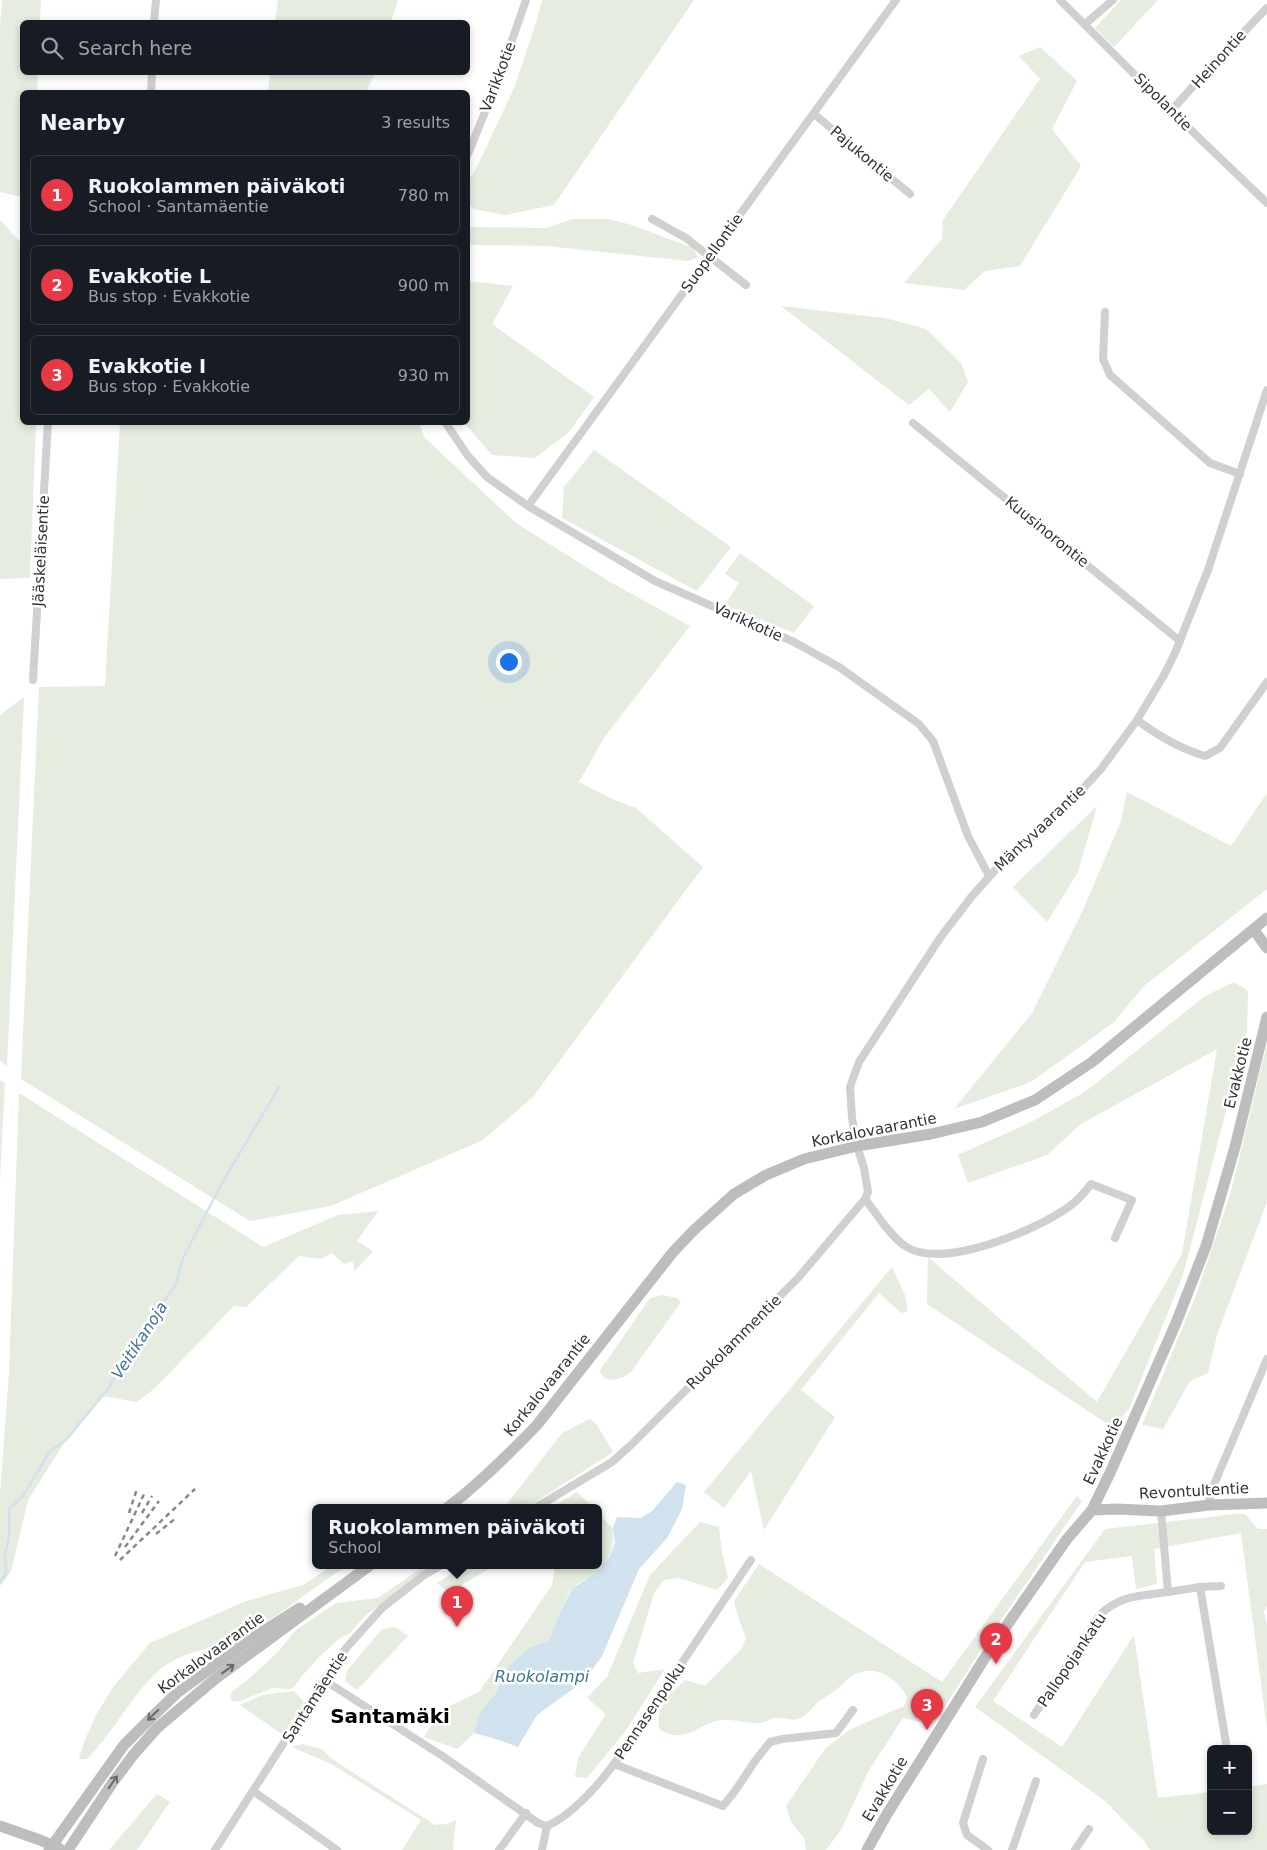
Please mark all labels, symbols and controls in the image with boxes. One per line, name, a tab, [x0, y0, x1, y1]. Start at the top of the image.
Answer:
search box	[20, 20, 470, 75]
street label: Heinontie	[1188, 26, 1250, 92]
icon: search	[38, 34, 66, 62]
text: Search here	[78, 37, 192, 59]
street label: Varikkotie	[476, 39, 520, 115]
street label: Sipolantie	[1130, 69, 1196, 135]
text: Nearby	[40, 111, 125, 135]
text: 3 results	[381, 113, 450, 132]
street label: Pajukontie	[827, 122, 897, 186]
text: Ruokolammen päiväkoti	[88, 175, 345, 197]
text: 1	[51, 186, 63, 205]
text: 780 m	[398, 186, 449, 205]
text: School · Santamäentie	[88, 197, 269, 216]
street label: Suopellontie	[677, 210, 747, 296]
text: Evakkotie L	[88, 265, 211, 287]
text: 2	[51, 276, 63, 295]
text: 900 m	[398, 276, 449, 295]
text: Bus stop · Evakkotie	[88, 287, 250, 306]
text: Evakkotie I	[88, 355, 206, 377]
text: 3	[51, 366, 63, 385]
text: 930 m	[398, 366, 449, 385]
text: Bus stop · Evakkotie	[88, 377, 250, 396]
street label: Kuusinorontie	[1001, 493, 1093, 571]
street label: Jääskeläisentie	[29, 495, 53, 608]
street label: Varikkotie	[711, 599, 785, 645]
your location	[496, 649, 522, 675]
street label: Mäntyvaarantie	[991, 781, 1089, 875]
street label: Evakkotie	[1220, 1035, 1256, 1111]
street label: Korkalovaarantie	[810, 1109, 938, 1151]
street label: Ruokolammentie	[683, 1291, 785, 1393]
water label: Veitikanoja	[107, 1298, 171, 1382]
street label: Korkalovaarantie	[500, 1330, 594, 1440]
street label: Evakkotie	[1079, 1414, 1127, 1488]
street label: Revontultentie	[1139, 1479, 1249, 1503]
popup	[312, 1504, 602, 1569]
text: Ruokolammen päiväkoti	[328, 1516, 586, 1538]
text: School	[328, 1538, 381, 1557]
pin: 1	[441, 1586, 473, 1627]
street label: Korkalovaarantie	[154, 1608, 268, 1698]
street label: Pallopojankatu	[1034, 1610, 1110, 1710]
pin: 2	[980, 1623, 1012, 1664]
street label: Santamäentie	[279, 1648, 351, 1746]
street label: Pennasenpolku	[611, 1659, 689, 1763]
one-way arrow	[221, 1664, 235, 1674]
water label: Ruokolampi	[495, 1667, 590, 1686]
pin: 3	[911, 1689, 943, 1730]
district label: Santamäki	[330, 1704, 450, 1728]
one-way arrow	[148, 1709, 160, 1721]
map controls	[1207, 1745, 1252, 1835]
button: +	[1207, 1745, 1252, 1790]
street label: Evakkotie	[859, 1753, 911, 1825]
one-way arrow	[108, 1776, 118, 1790]
button: −	[1207, 1790, 1252, 1835]

